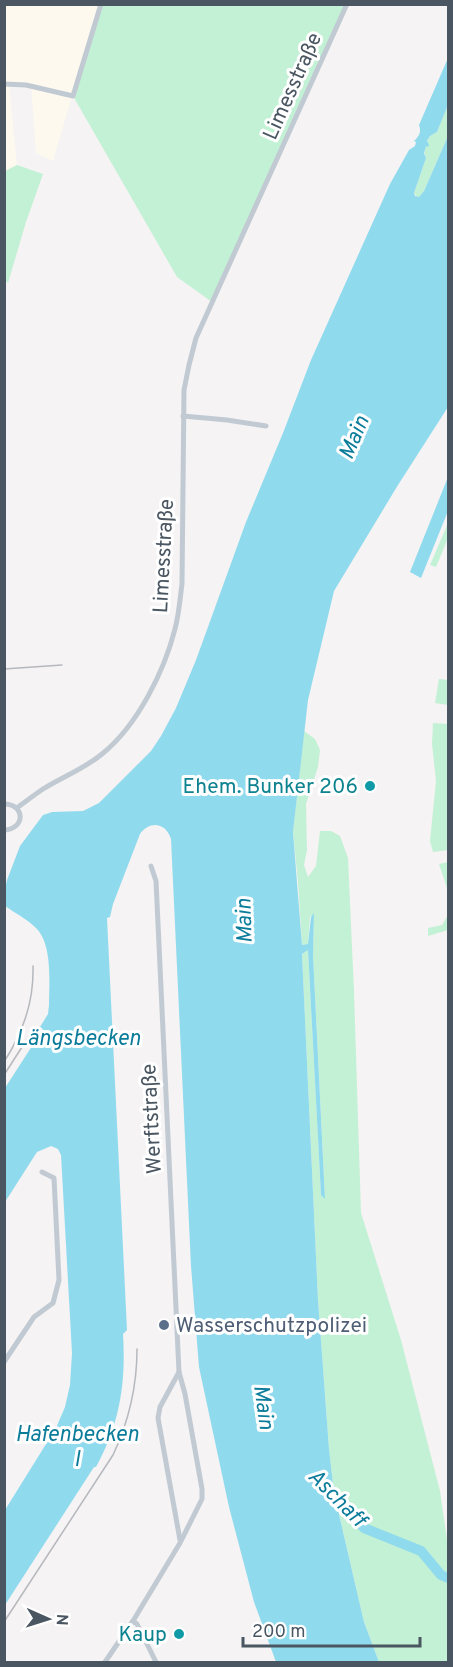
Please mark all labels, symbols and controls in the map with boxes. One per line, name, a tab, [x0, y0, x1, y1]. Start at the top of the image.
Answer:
street label: Limesstraße	[258, 29, 329, 144]
water label: Main	[334, 412, 377, 464]
street label: Limesstraße	[148, 498, 181, 614]
place label: Ehem. Bunker 206	[183, 774, 358, 801]
marker: Ehem. Bunker 206	[363, 779, 377, 793]
water label: Main	[231, 898, 260, 944]
water label: Längsbecken	[15, 1026, 141, 1053]
street label: Werftstraße	[136, 1063, 169, 1175]
place label: Wasserschutzpolizei	[176, 1313, 367, 1340]
marker: Wasserschutzpolizei	[157, 1318, 171, 1332]
water label: Main	[246, 1383, 279, 1432]
water label: Hafenbecken I	[15, 1422, 139, 1474]
water label: Aschaff	[301, 1464, 373, 1536]
north arrow	[18, 1589, 78, 1649]
scale bar	[243, 1610, 420, 1648]
text: N	[51, 1613, 71, 1626]
text: 200 m	[252, 1621, 305, 1644]
place label: Kaup	[119, 1622, 167, 1649]
marker: Kaup	[172, 1627, 186, 1641]

